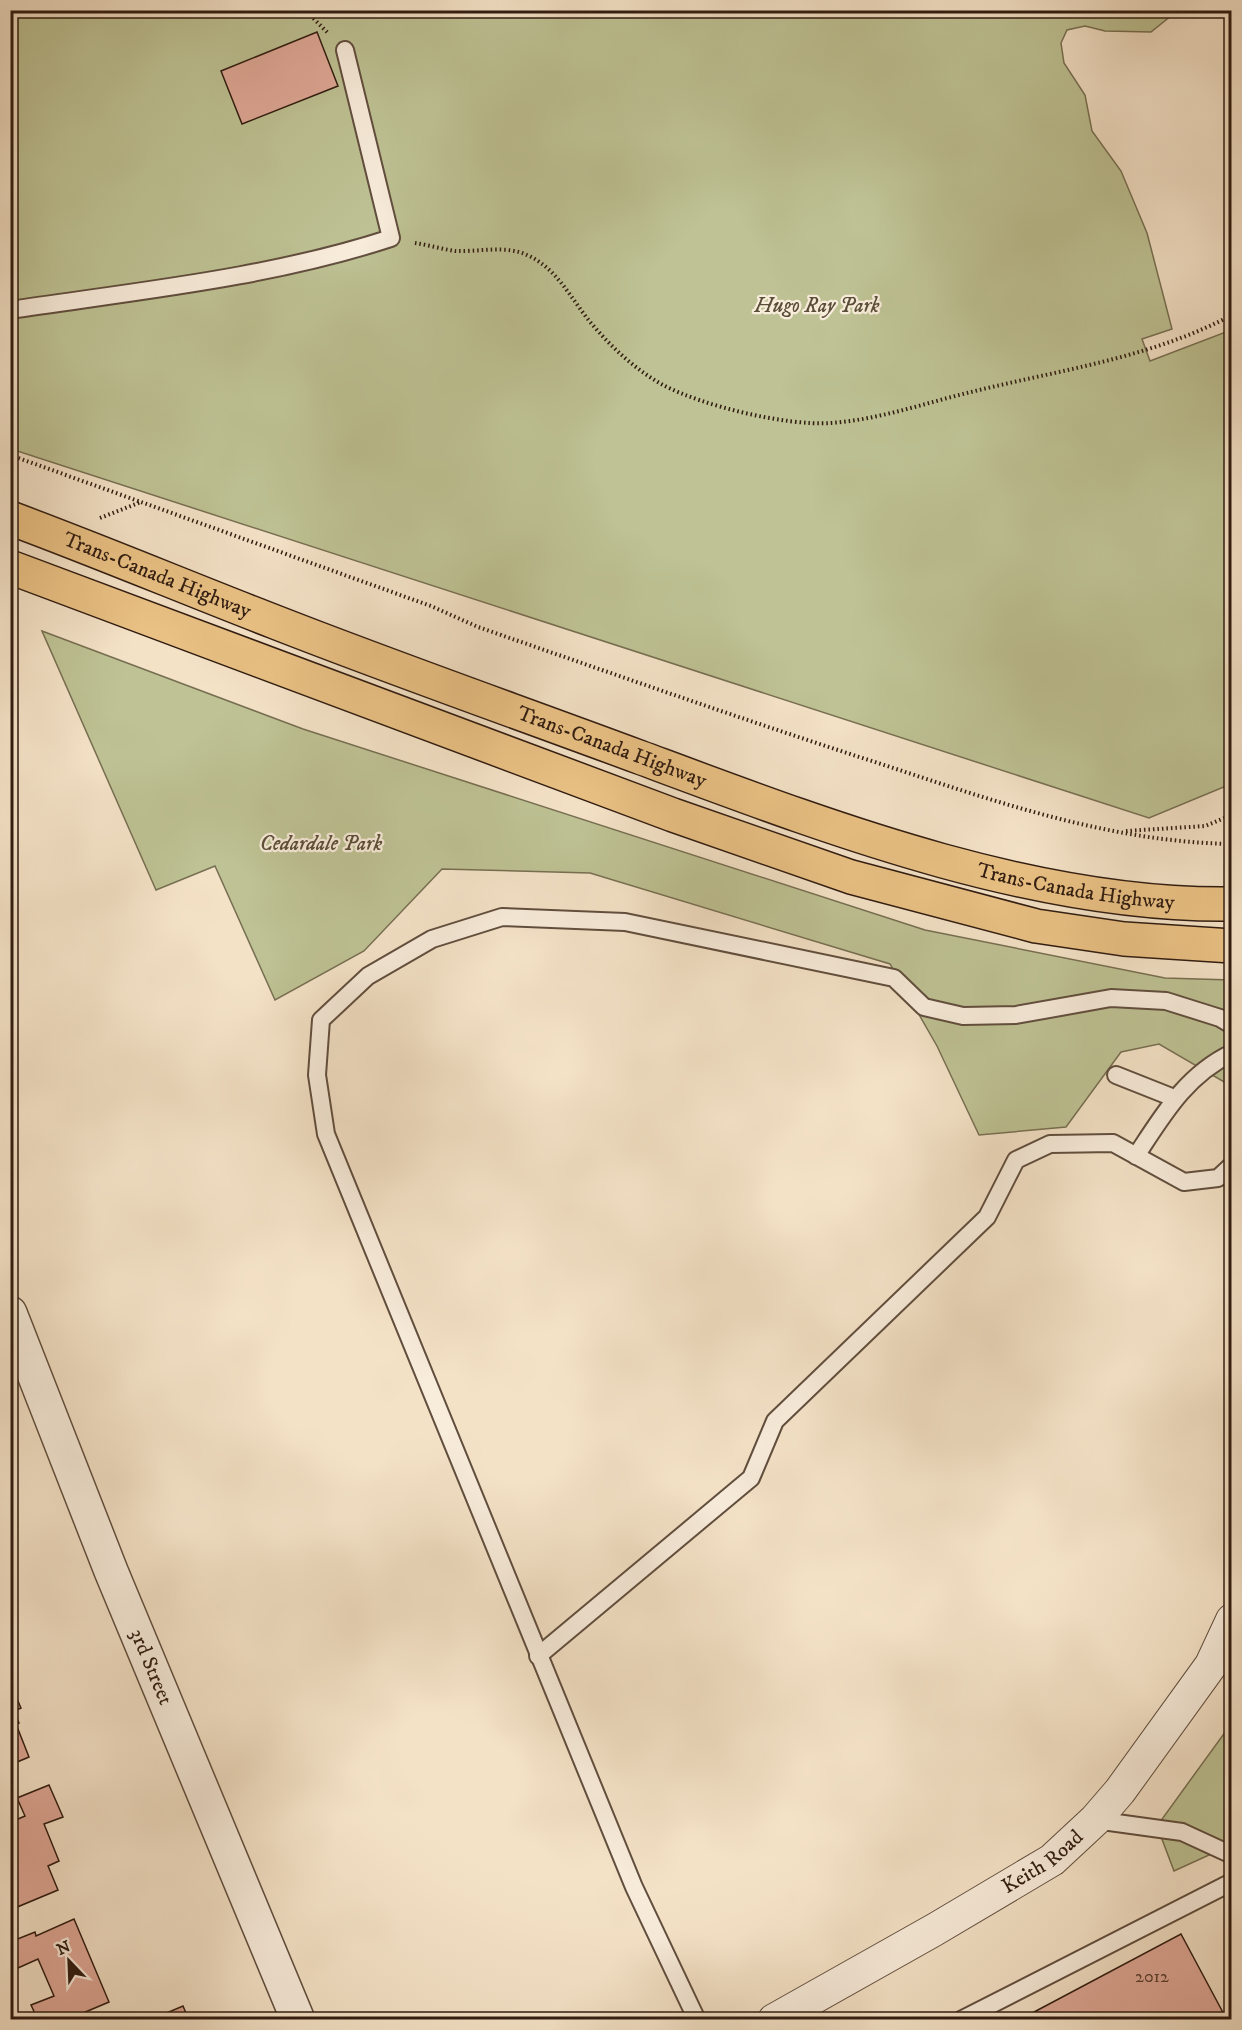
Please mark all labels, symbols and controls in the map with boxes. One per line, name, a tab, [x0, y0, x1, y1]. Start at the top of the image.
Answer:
park label: Hugo Ray Park	[753, 293, 880, 319]
street label: Trans-Canada Highway	[59, 526, 256, 625]
street label: Trans-Canada Highway	[514, 700, 711, 794]
park label: Cedardale Park	[260, 831, 383, 857]
street label: Trans-Canada Highway	[974, 857, 1177, 916]
street label: 3rd Street	[124, 1625, 179, 1709]
street label: Keith Road	[997, 1824, 1089, 1900]
north arrow	[39, 1931, 99, 1991]
text: N	[54, 1936, 73, 1960]
house number: 2012	[1135, 1966, 1169, 1988]

